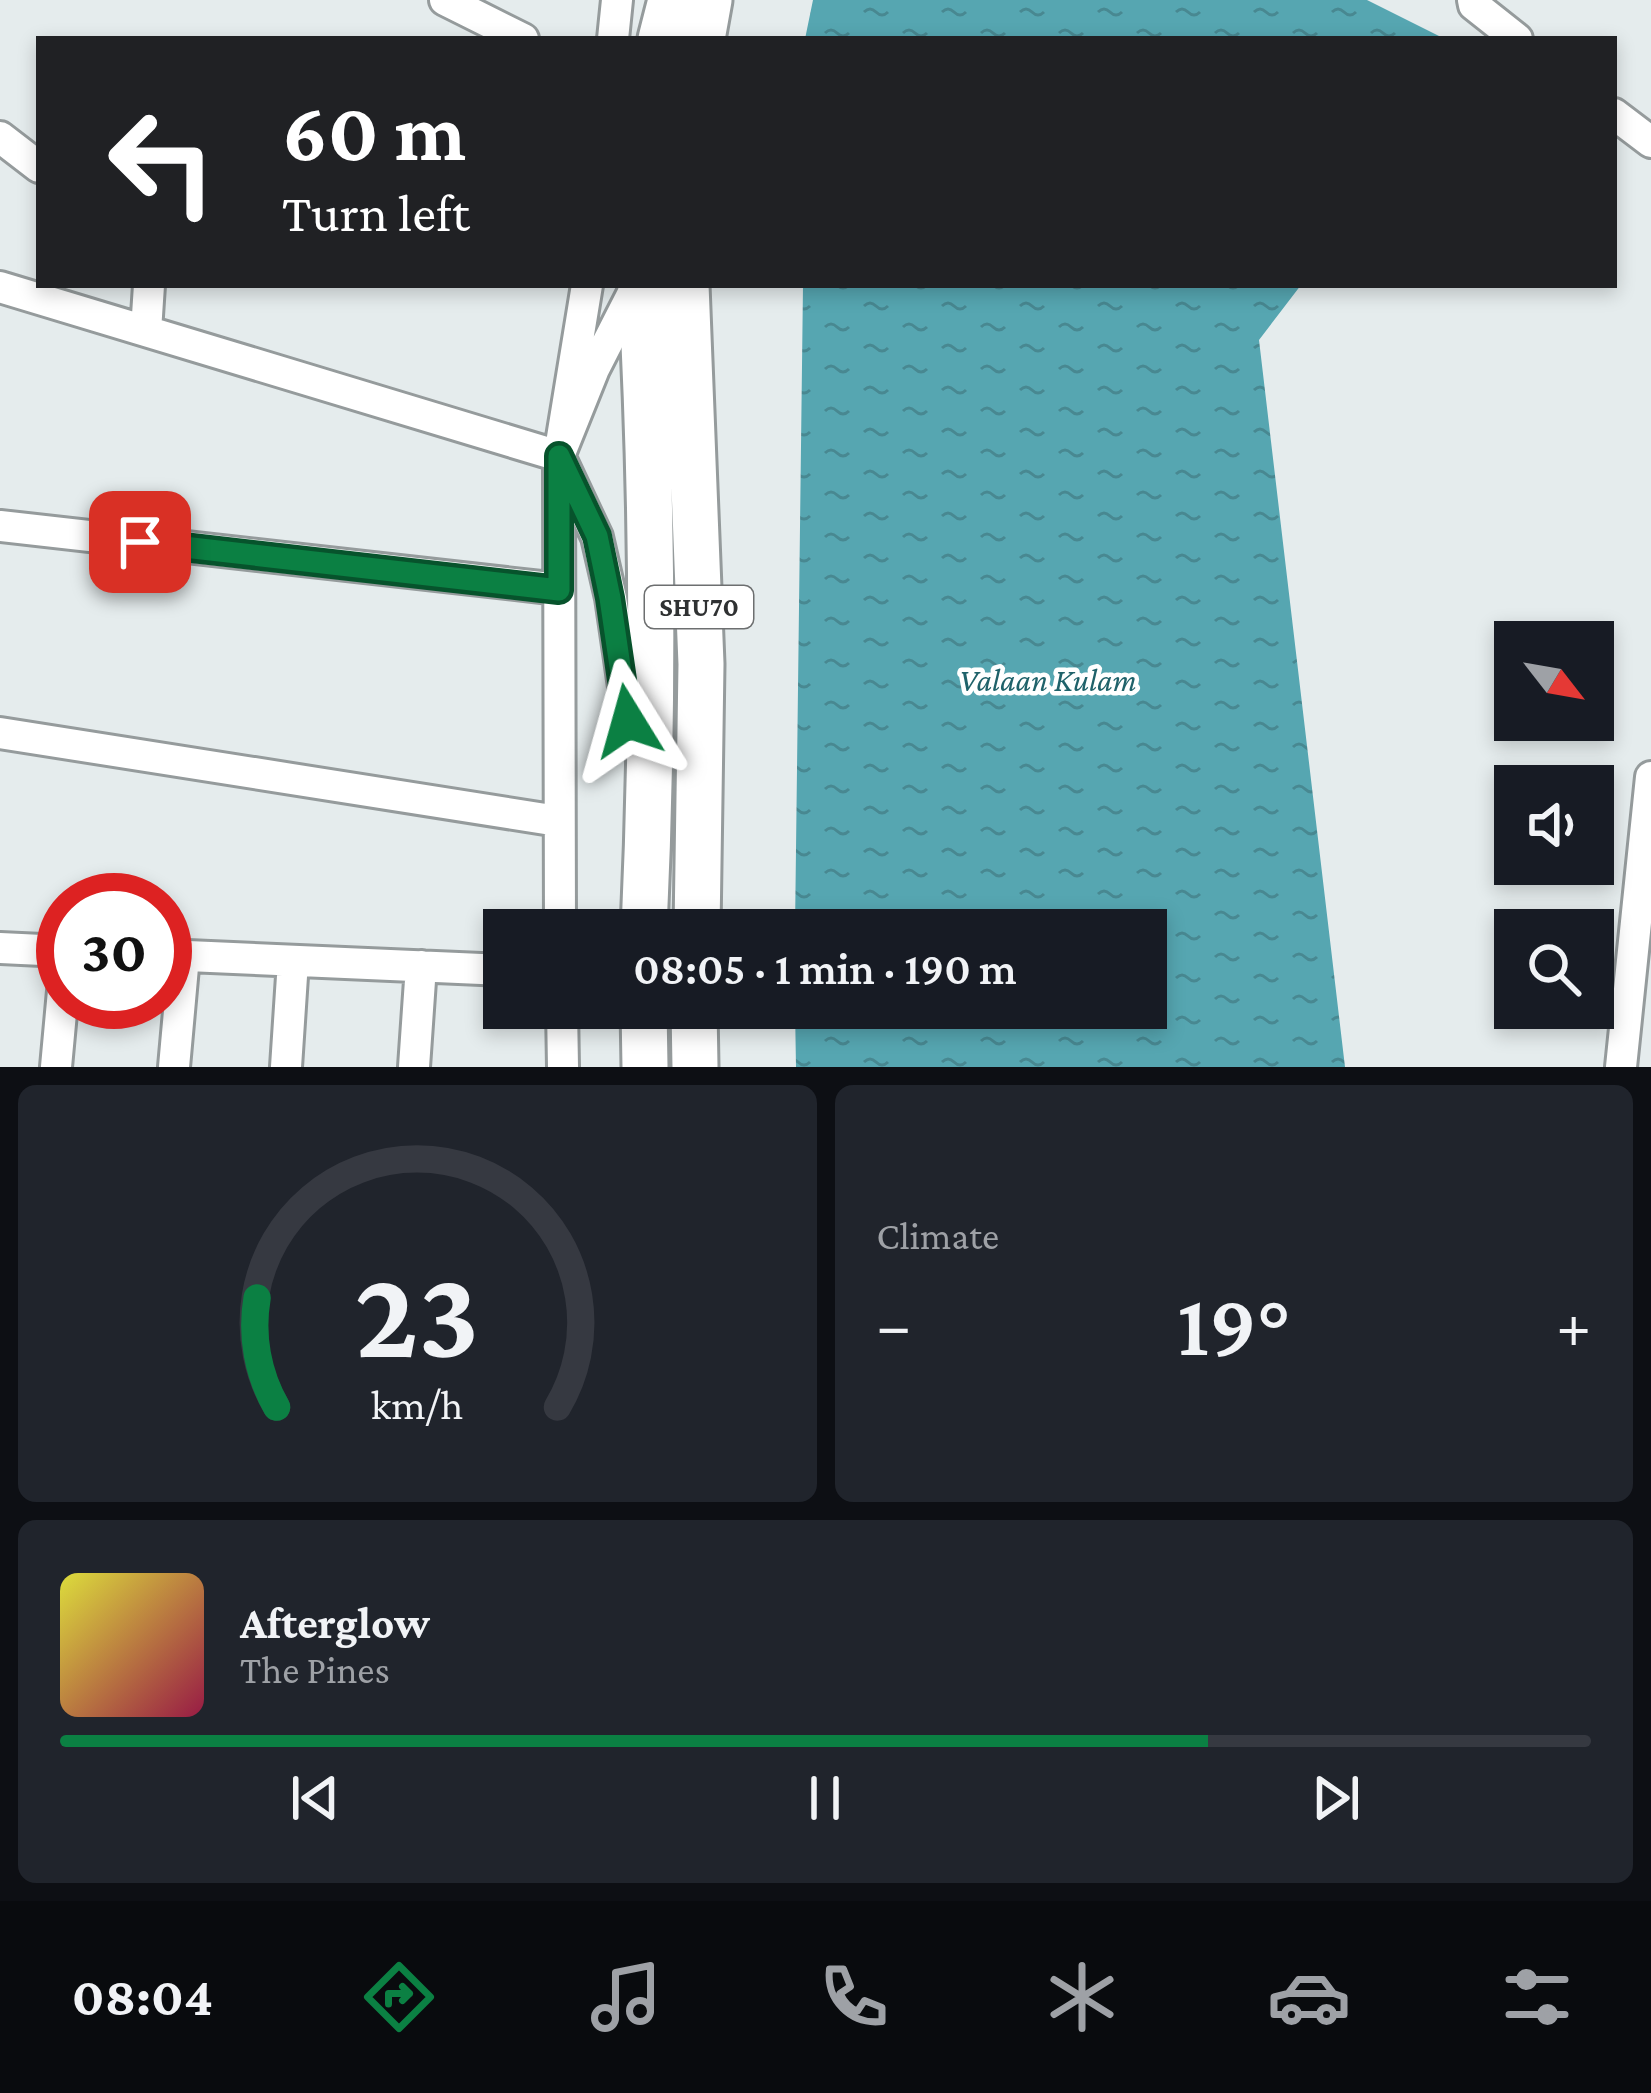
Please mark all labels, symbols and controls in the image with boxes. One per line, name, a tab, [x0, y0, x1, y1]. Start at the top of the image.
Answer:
icon: left	[84, 84, 240, 240]
text: 60 m	[282, 85, 466, 178]
text: Turn left	[282, 183, 470, 243]
pin	[89, 491, 191, 593]
icon: arrive	[107, 509, 173, 575]
road number: SHU70	[645, 586, 753, 628]
north arrow	[1494, 621, 1614, 741]
map controls	[1494, 621, 1614, 1029]
position arrow	[565, 658, 691, 784]
water label: Valaan Kulam	[959, 661, 1137, 698]
button: sound	[1494, 765, 1614, 885]
speed limit sign: 30	[36, 873, 192, 1029]
button: search	[1494, 909, 1614, 1029]
text: 08:05 · 1 min · 190 m	[633, 944, 1017, 994]
text: Climate	[877, 1214, 999, 1257]
text: 23	[355, 1244, 480, 1383]
text: 19°	[1177, 1274, 1291, 1374]
text: −	[877, 1288, 911, 1361]
text: +	[1556, 1288, 1591, 1361]
text: km/h	[371, 1380, 463, 1427]
text: Afterglow	[240, 1598, 430, 1648]
text: The Pines	[240, 1648, 390, 1691]
icon: previous	[282, 1765, 348, 1831]
icon: pause	[792, 1765, 858, 1831]
icon: next	[1303, 1765, 1369, 1831]
icon: directions	[357, 1955, 441, 2039]
icon: music	[584, 1955, 668, 2039]
icon: phone	[812, 1955, 896, 2039]
icon: climate	[1040, 1955, 1124, 2039]
icon: car	[1267, 1955, 1351, 2039]
icon: filters	[1495, 1955, 1579, 2039]
text: 08:04	[72, 1967, 213, 2027]

